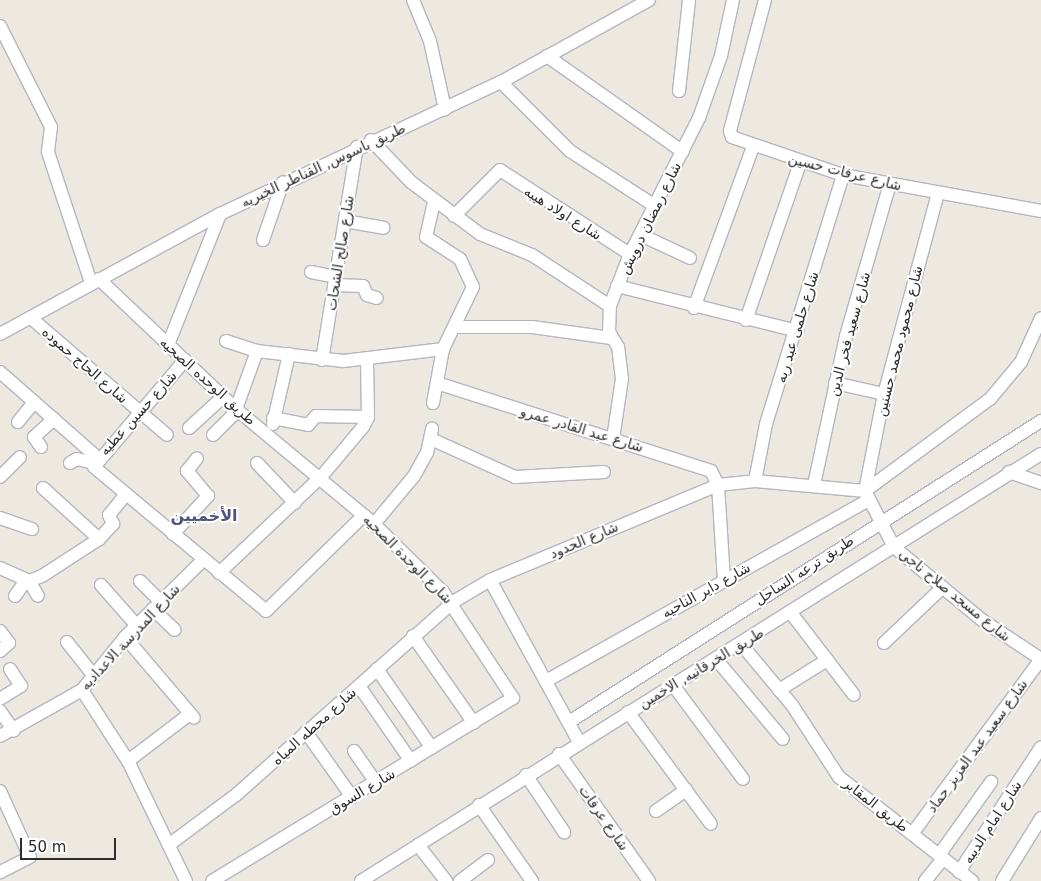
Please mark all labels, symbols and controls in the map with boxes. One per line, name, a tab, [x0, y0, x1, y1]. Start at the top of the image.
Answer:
street label: طريق باسوس, القناطر الخيريه	[238, 119, 408, 211]
street label: شارع عرفات حسين	[787, 150, 903, 194]
street label: شارع رمضان درويش	[616, 159, 684, 277]
street label: شارع اولاد هيبه	[521, 183, 605, 243]
street label: شارع صالح الشحات	[323, 194, 357, 312]
street label: شارع محمود محمد حسنين	[872, 264, 926, 418]
street label: شارع حلمى عبد ربه	[772, 269, 822, 385]
street label: شارع سعيد فخر الدين	[824, 270, 874, 398]
street label: شارع الحاج حموده	[39, 323, 131, 407]
street label: طريق الوحده الصحيه	[157, 334, 259, 428]
street label: شارع حسين عطيه	[96, 367, 180, 459]
street label: شارع عبد القادر عمرو	[518, 402, 646, 456]
district label: الأخميين	[170, 506, 238, 526]
street label: شارع الوحدة الصحيه	[360, 511, 456, 607]
street label: شارع الحدود	[547, 518, 621, 562]
street label: طريق ترعه الساحل	[751, 532, 857, 608]
street label: شارع مسجد صلاح ناجي	[896, 545, 1014, 645]
street label: شارع داير الناحيه	[659, 559, 753, 621]
street label: شارع المدرسة الاعداديه	[77, 581, 183, 693]
street label: طريق الخرقانيه, الاخمين	[635, 624, 767, 712]
street label: شارع سعيد عبد العزيز حماد	[923, 676, 1031, 816]
street label: شارع محطه المياه	[268, 684, 360, 768]
street label: شارع السوق	[326, 765, 398, 817]
street label: طريق المقابر	[840, 774, 912, 836]
street label: شارع امام الديبه	[959, 777, 1025, 867]
street label: شارع عرفات	[575, 782, 633, 854]
scale bar	[22, 828, 119, 860]
text: 50 m	[28, 838, 66, 856]

